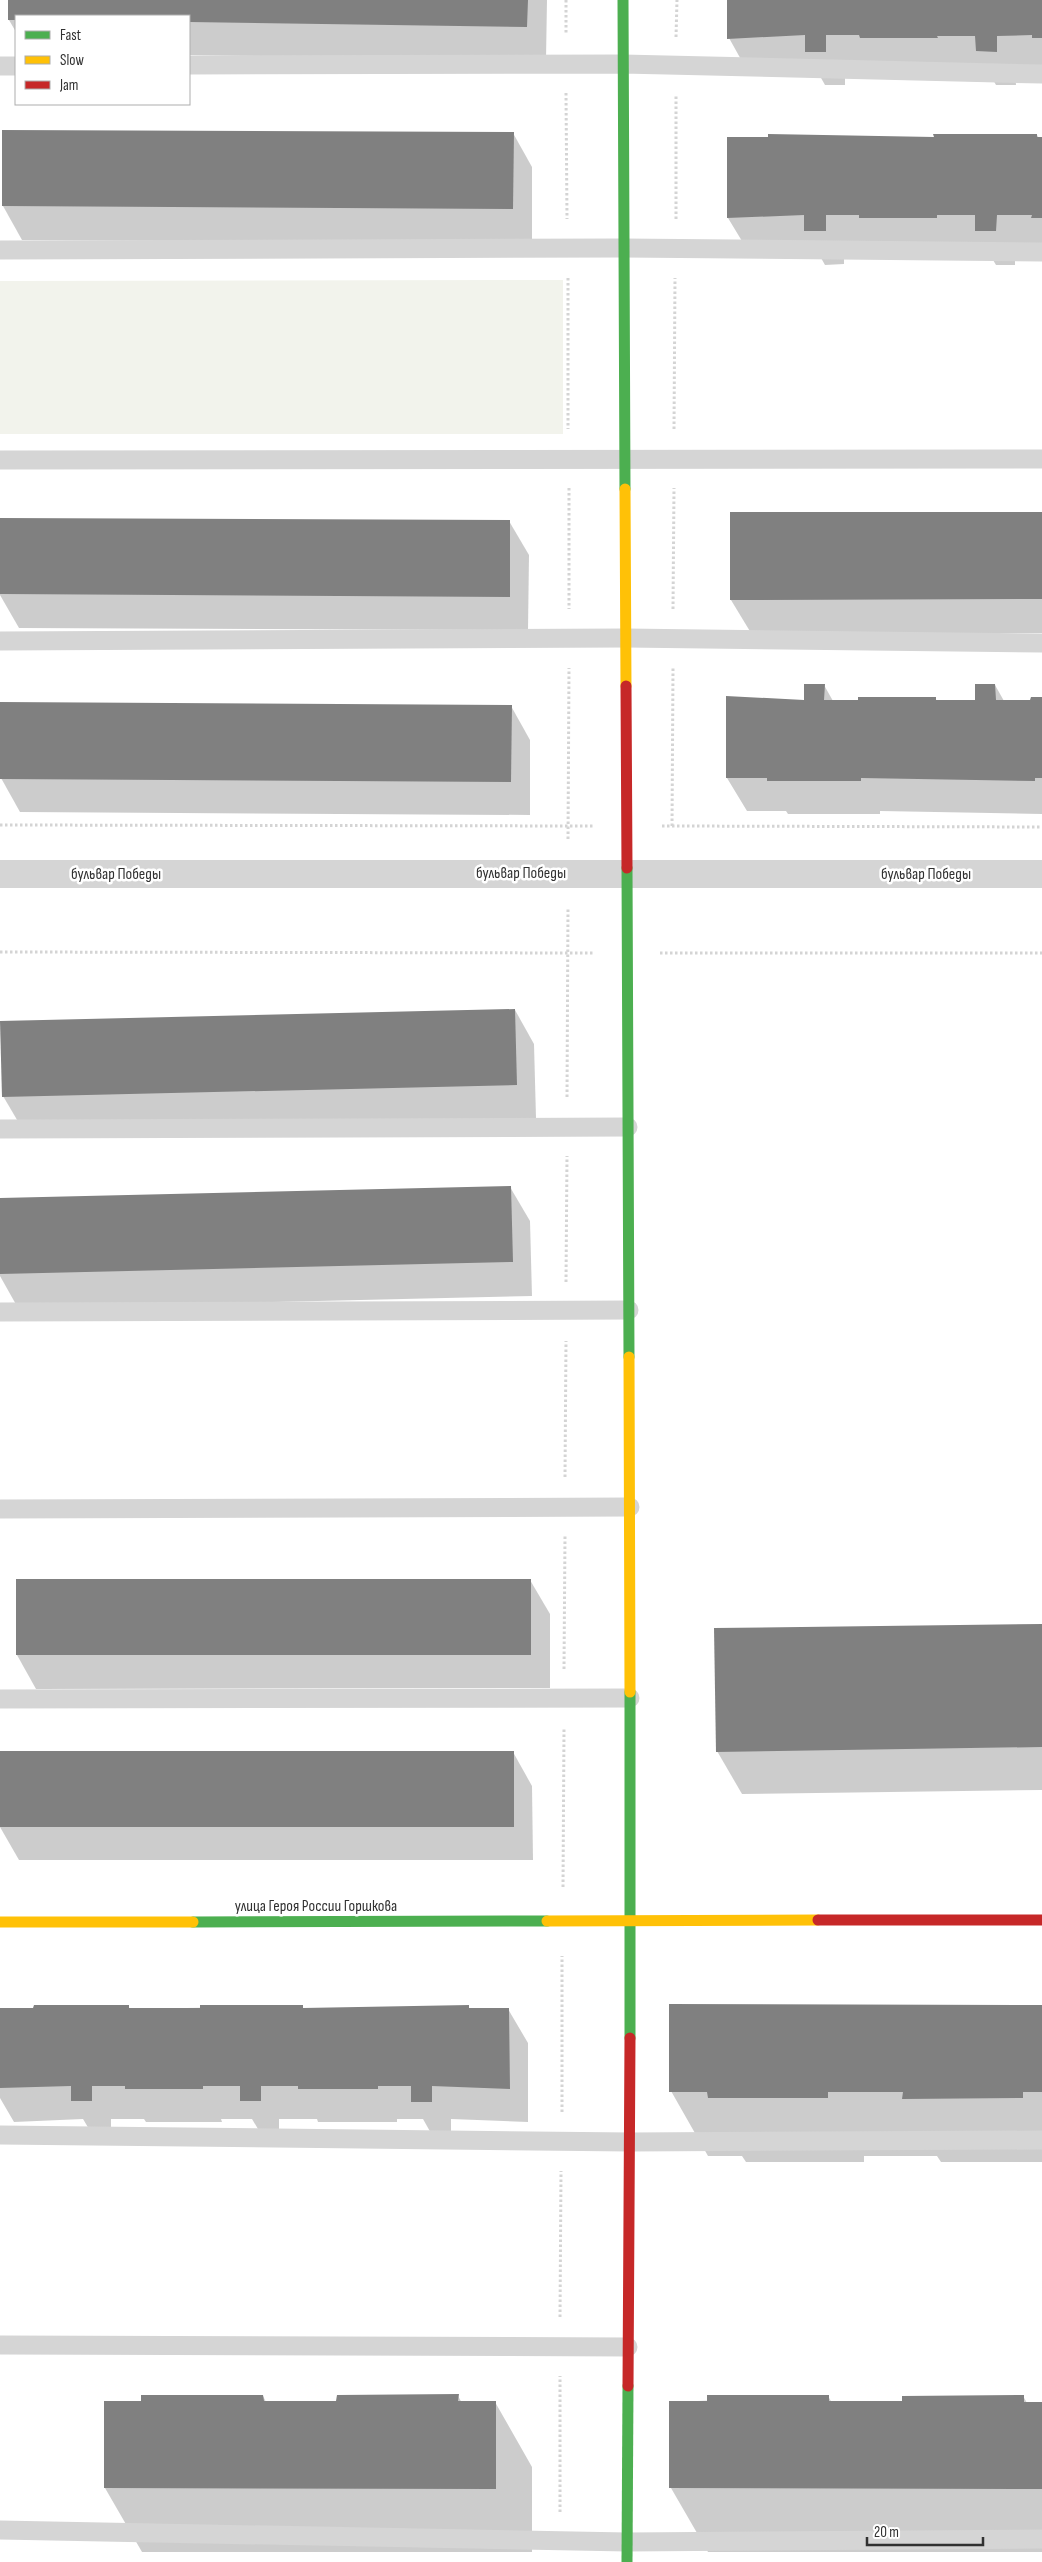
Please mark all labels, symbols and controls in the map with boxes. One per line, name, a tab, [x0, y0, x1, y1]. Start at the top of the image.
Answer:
legend	[15, 15, 190, 105]
text: Fast	[60, 26, 82, 45]
text: Slow	[60, 51, 84, 70]
text: Jam	[59, 76, 78, 95]
street label: бульвар Победы	[476, 864, 566, 883]
street label: бульвар Победы	[71, 865, 161, 884]
street label: бульвар Победы	[881, 865, 971, 884]
street label: улица Героя России Горшкова	[235, 1897, 397, 1916]
scale bar	[867, 2514, 983, 2546]
text: 20 m	[874, 2523, 899, 2542]

